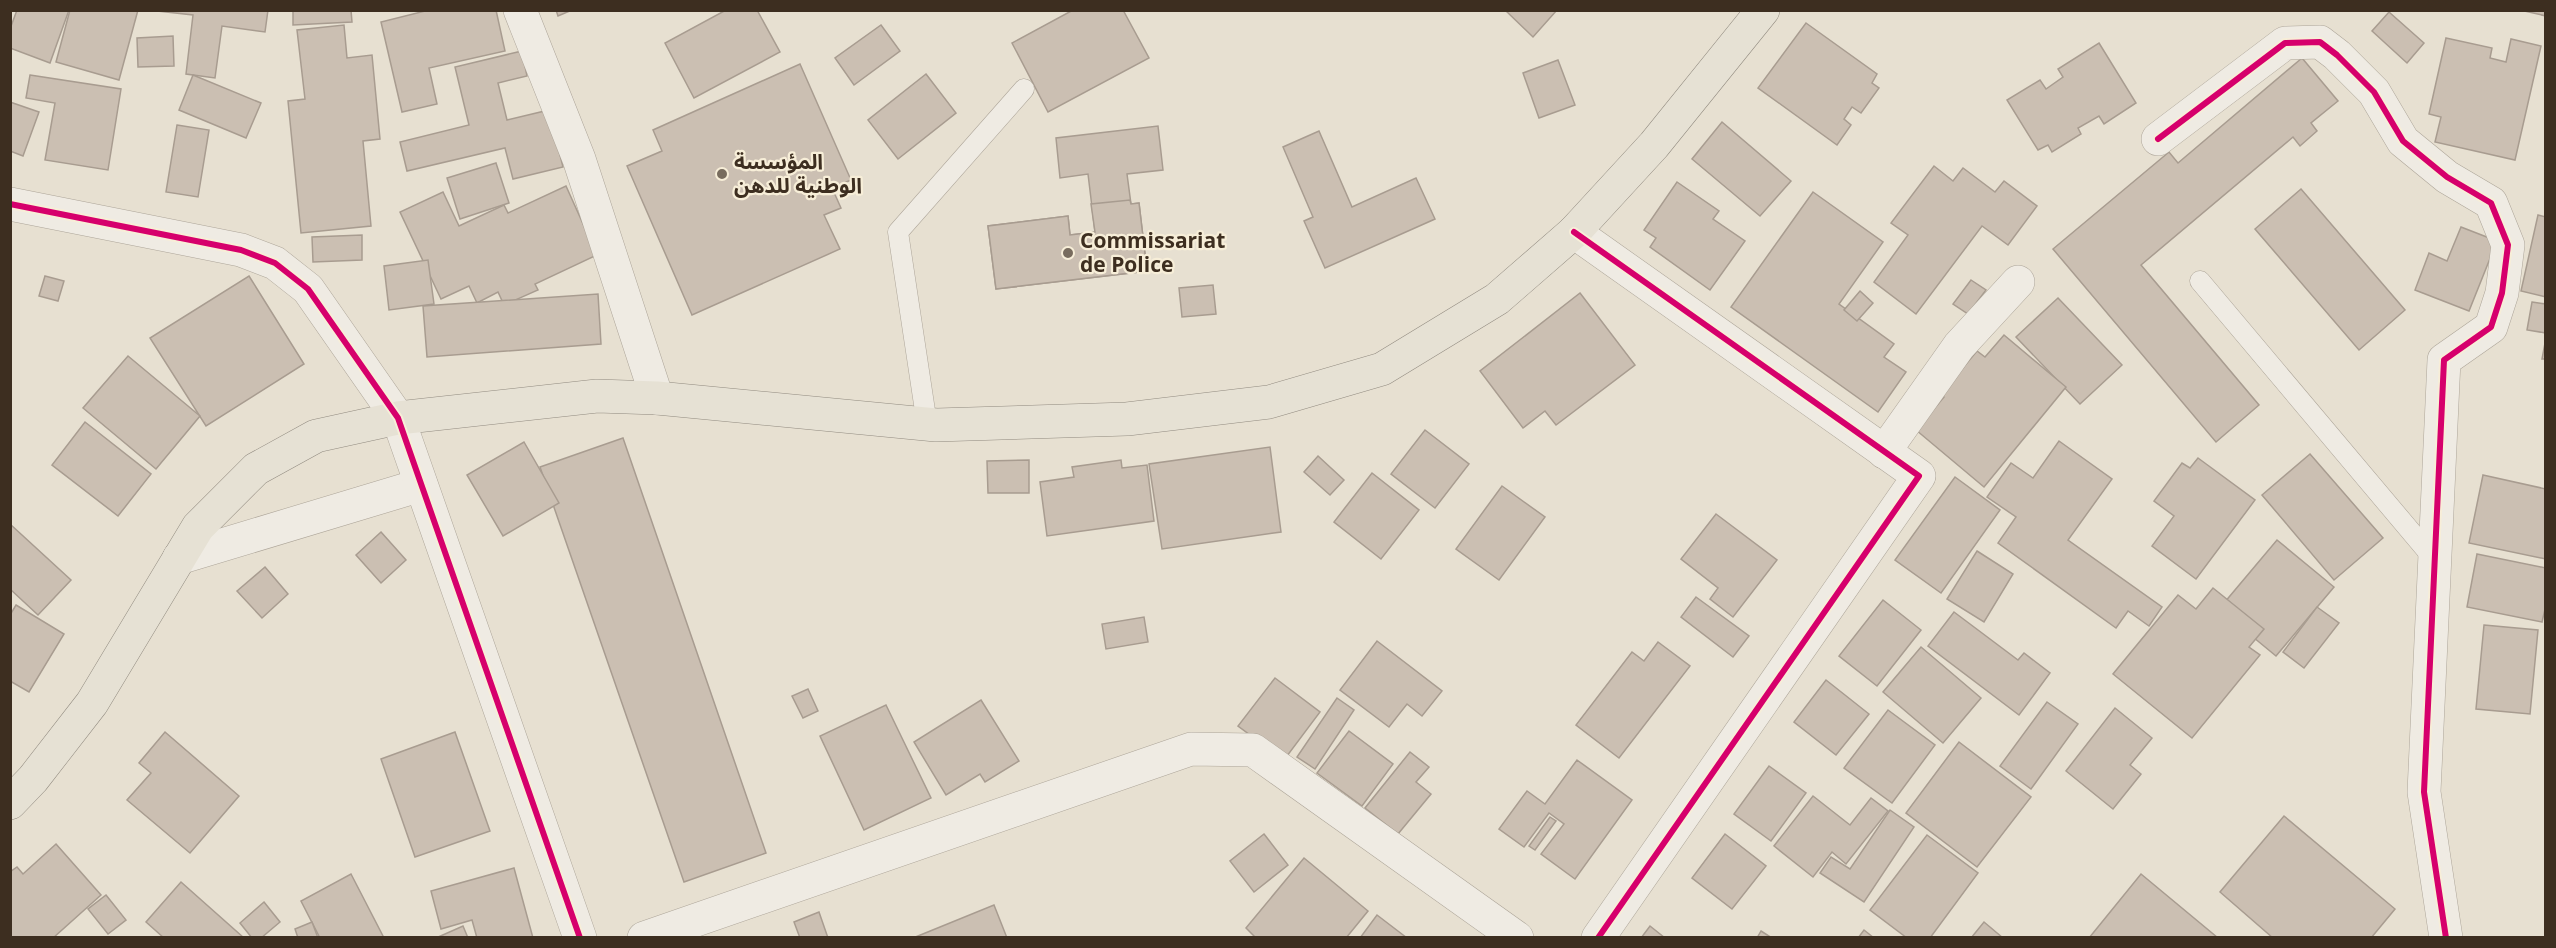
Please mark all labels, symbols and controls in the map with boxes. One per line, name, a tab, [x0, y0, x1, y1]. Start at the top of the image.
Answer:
place label: المؤسسة الوطنية للدهن	[734, 140, 862, 208]
marker: المؤسسة الوطنية للدهن	[715, 167, 729, 181]
place label: Commissariat de Police	[1080, 219, 1225, 287]
marker: Commissariat de Police	[1061, 246, 1075, 260]

